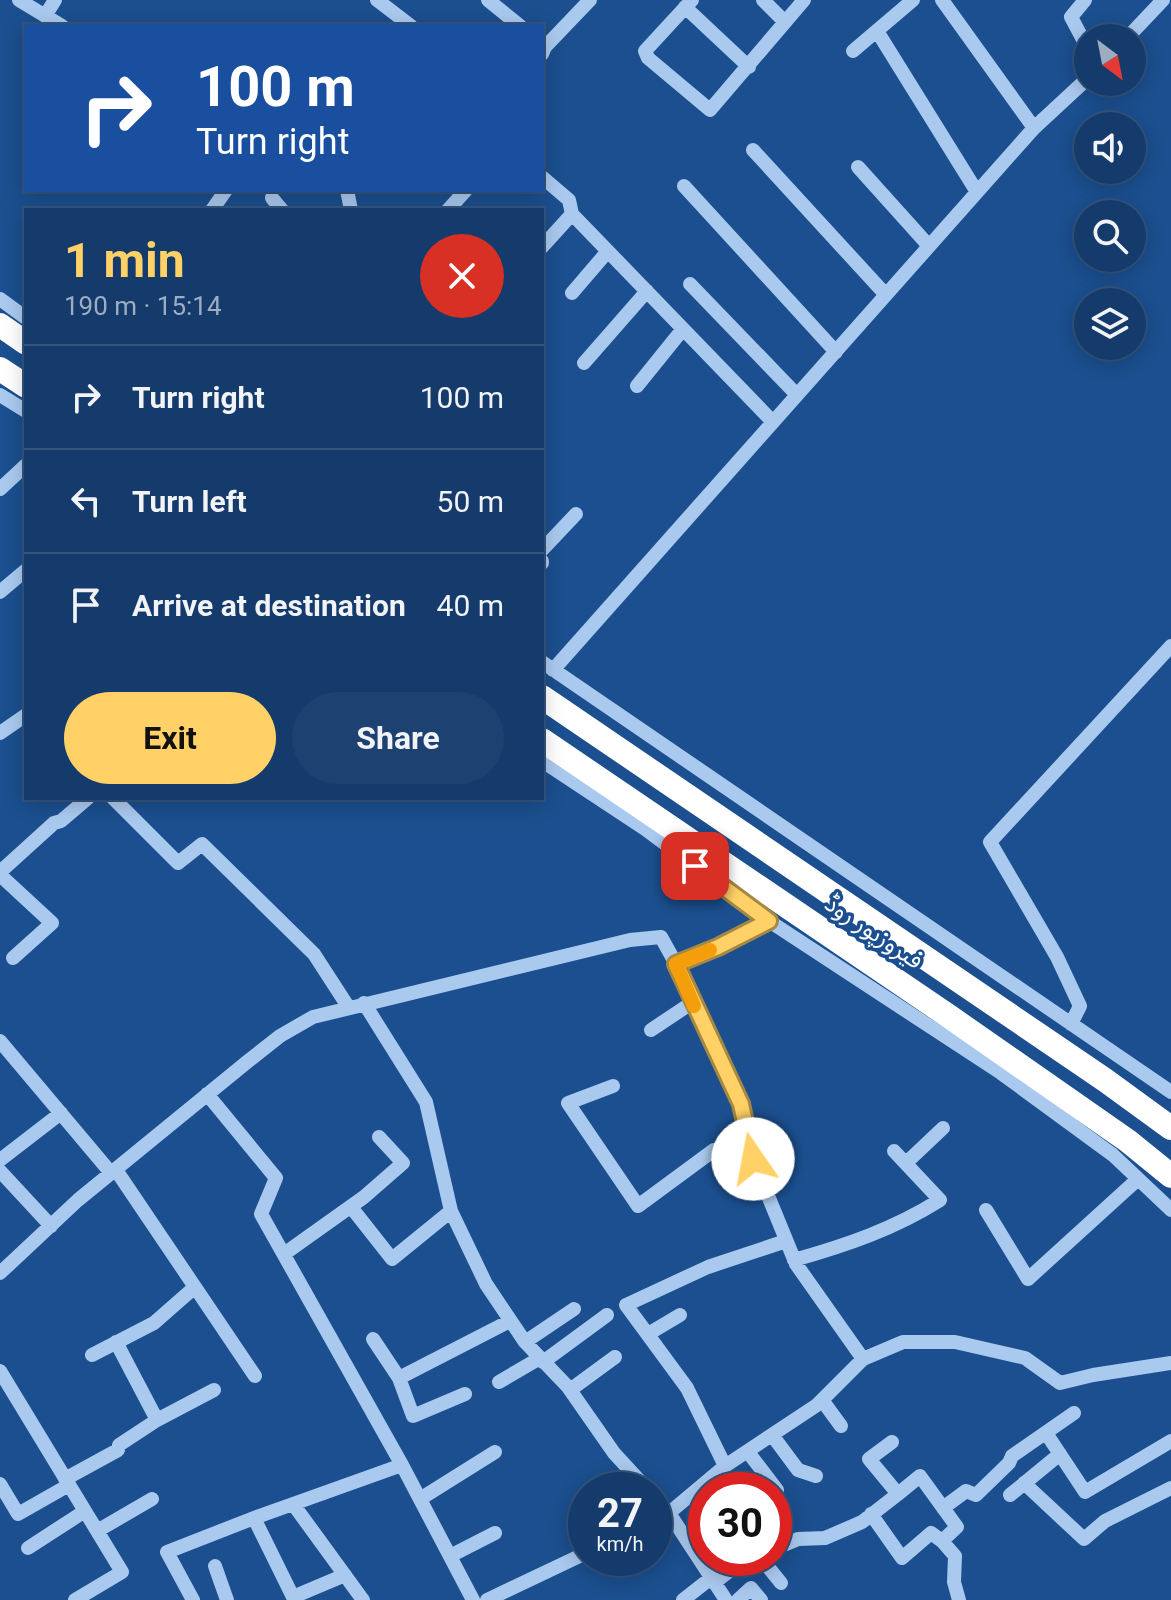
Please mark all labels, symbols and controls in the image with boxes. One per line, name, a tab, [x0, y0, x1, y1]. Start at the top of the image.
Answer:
north arrow	[1074, 24, 1146, 96]
map controls	[1074, 24, 1146, 360]
text: 100 m	[196, 54, 355, 120]
icon: right	[64, 56, 168, 160]
button: sound	[1074, 112, 1146, 184]
text: Turn right	[196, 121, 349, 163]
button: search	[1074, 200, 1146, 272]
text: 1 min	[64, 232, 185, 289]
button: close	[420, 234, 504, 318]
button: layers	[1074, 288, 1146, 360]
text: 190 m · 15:14	[64, 291, 222, 321]
icon: right	[64, 375, 108, 419]
text: Turn right	[132, 380, 265, 415]
text: 100 m	[420, 380, 504, 415]
icon: left	[64, 479, 108, 523]
text: Turn left	[132, 484, 247, 519]
text: 50 m	[437, 484, 504, 519]
icon: arrive	[64, 583, 108, 627]
text: Arrive at destination	[132, 588, 406, 623]
text: 40 m	[437, 588, 504, 623]
button: Exit	[64, 692, 276, 784]
button: Share	[292, 692, 504, 784]
pin	[661, 832, 729, 900]
icon: arrive	[673, 844, 717, 888]
street label: فیروزپور روڈ	[819, 889, 928, 976]
position arrow	[711, 1117, 795, 1201]
speed limit sign: 30	[688, 1472, 792, 1576]
text: 27	[597, 1490, 643, 1537]
text: km/h	[597, 1532, 643, 1556]

